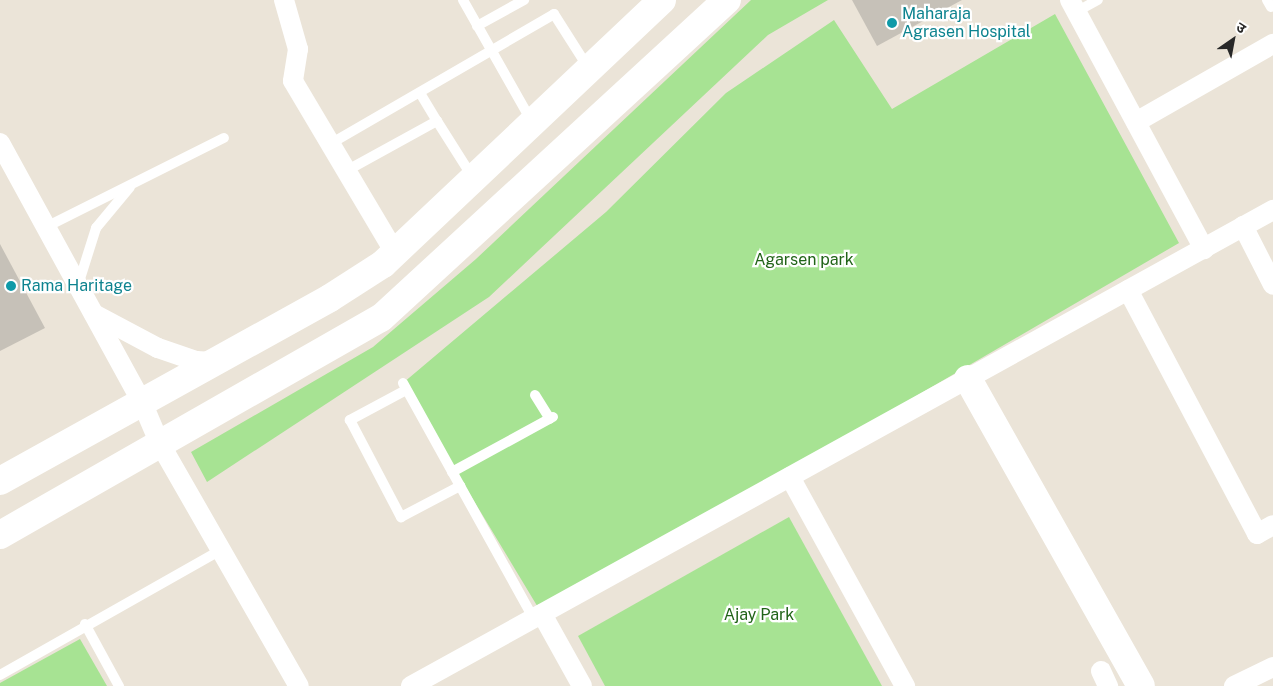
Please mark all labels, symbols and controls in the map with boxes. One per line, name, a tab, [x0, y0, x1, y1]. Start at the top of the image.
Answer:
place label: Maharaja Agrasen Hospital	[902, 4, 1031, 42]
north arrow	[1208, 15, 1258, 65]
marker: Maharaja Agrasen Hospital	[886, 17, 898, 29]
text: उ	[1233, 18, 1249, 36]
park label: Agarsen park	[754, 250, 854, 270]
place label: Rama Haritage	[21, 276, 132, 296]
marker: Rama Haritage	[5, 280, 17, 292]
park label: Ajay Park	[724, 605, 794, 625]

